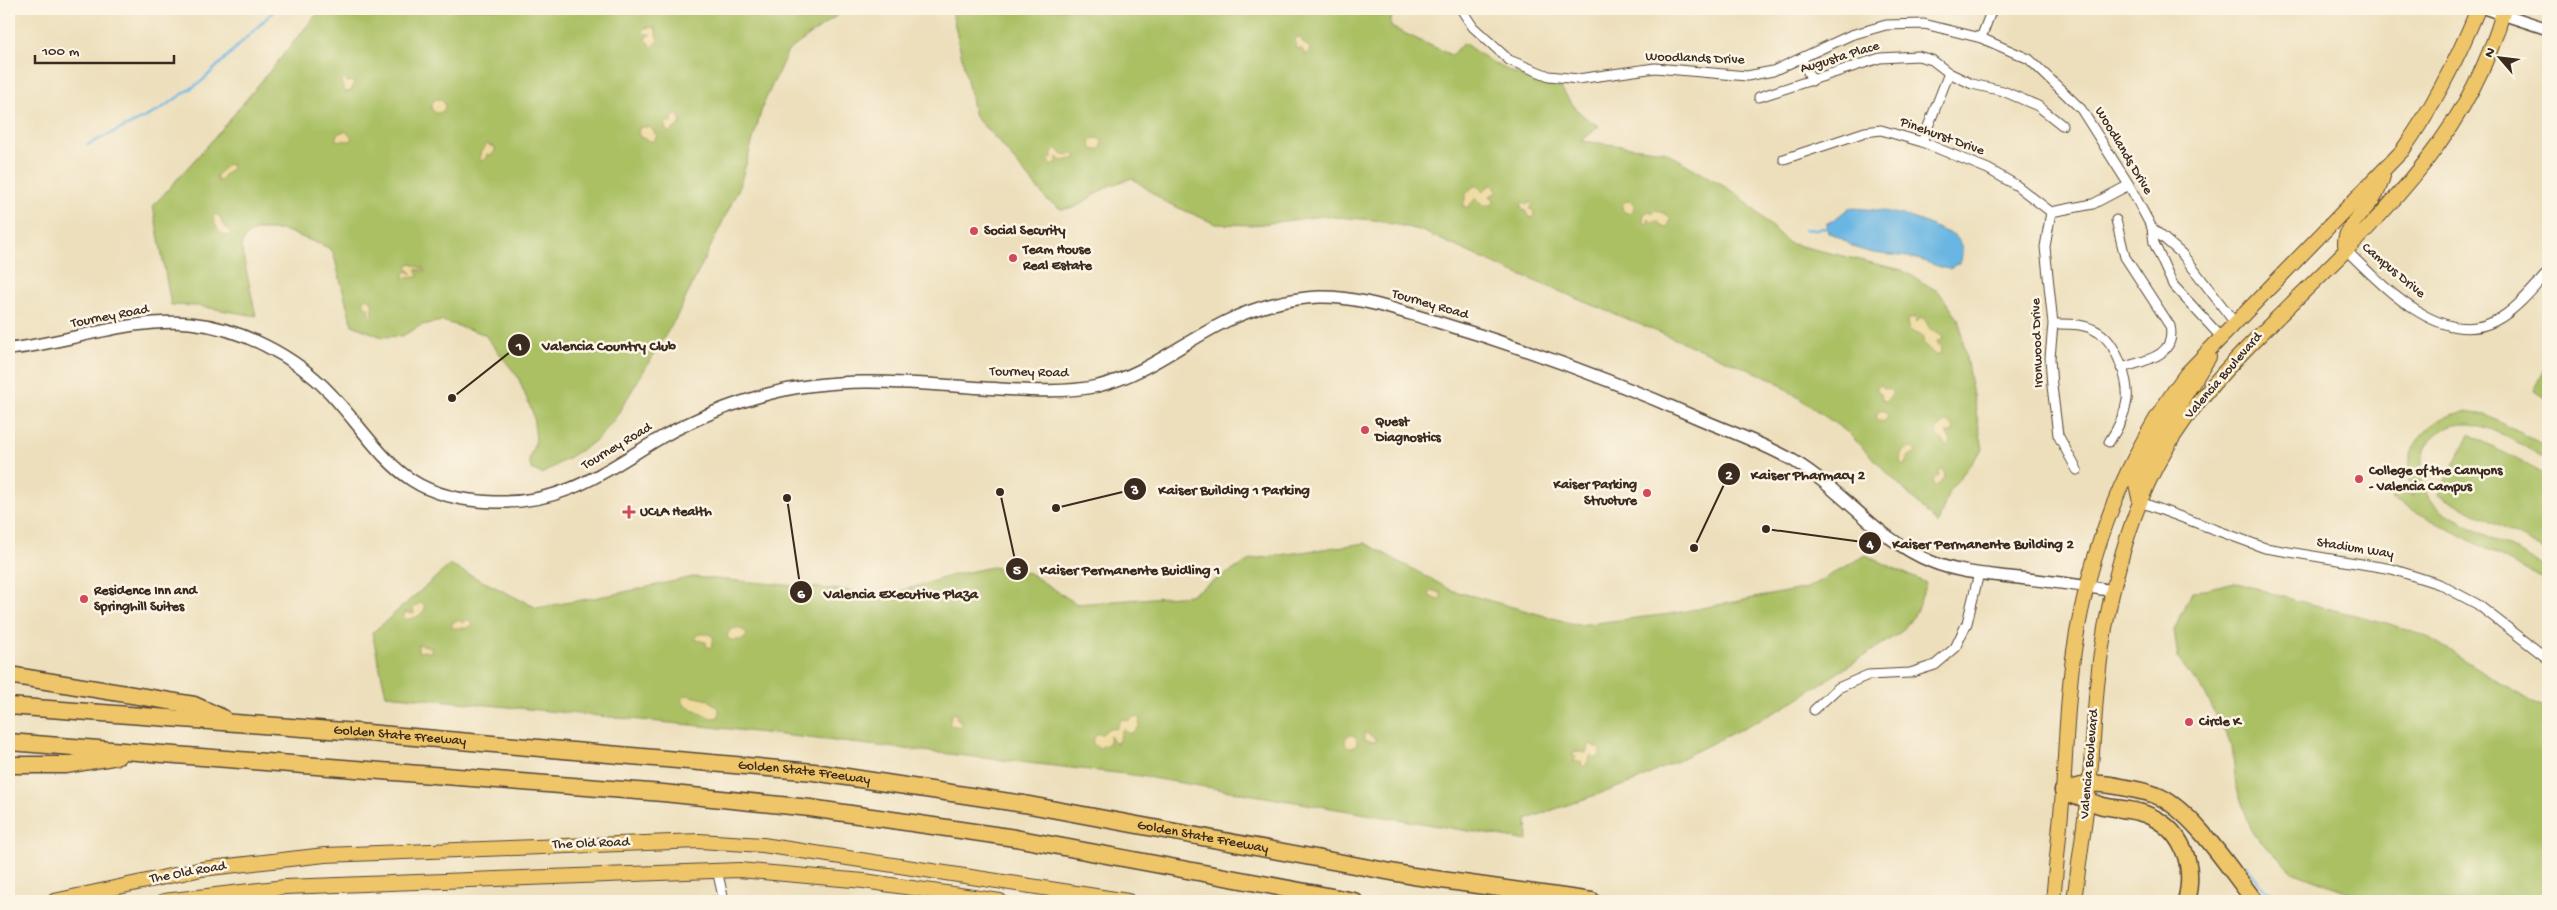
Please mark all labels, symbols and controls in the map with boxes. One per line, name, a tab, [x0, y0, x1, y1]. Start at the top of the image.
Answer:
scale bar	[35, 32, 174, 64]
north arrow	[2474, 32, 2524, 82]
street label: Augusta Place	[1798, 38, 1882, 78]
text: 100 m	[41, 43, 80, 61]
text: N	[2481, 45, 2500, 61]
street label: Woodlands Drive	[1645, 49, 1746, 69]
street label: Woodlands Drive	[2090, 104, 2156, 199]
street label: Pinehurst Drive	[1897, 114, 1987, 160]
place label: Social Security	[984, 223, 1065, 240]
marker: Social Security	[968, 225, 980, 237]
street label: Campus Drive	[2358, 240, 2429, 303]
place label: Team House Real Estate	[1022, 242, 1093, 275]
marker: Team House Real Estate	[1007, 252, 1019, 264]
street label: Tourney Road	[1389, 286, 1472, 325]
street label: Ironwood Drive	[2028, 297, 2048, 388]
street label: Tourney Road	[69, 301, 152, 333]
street label: Valencia Boulevard	[2181, 328, 2268, 424]
callout: Valencia Country Club	[507, 330, 686, 360]
text: 1	[515, 338, 522, 356]
text: Valencia Country Club	[541, 338, 676, 356]
street label: Tourney Road	[988, 364, 1070, 382]
place label: Quest Diagnostics	[1373, 414, 1441, 447]
street label: Tourney Road	[578, 418, 657, 475]
marker: Quest Diagnostics	[1359, 424, 1371, 436]
callout: Kaiser Pharmacy 2	[1716, 459, 1875, 489]
place label: College of the Canyons - Valencia Campus	[2368, 463, 2503, 496]
text: 2	[1725, 467, 1733, 485]
text: Kaiser Pharmacy 2	[1750, 467, 1866, 485]
marker: College of the Canyons - Valencia Campus	[2353, 473, 2365, 485]
callout: Kaiser Building 1 Parking	[1123, 474, 1319, 504]
place label: Kaiser Parking Structure	[1552, 477, 1638, 510]
text: 3	[1130, 482, 1139, 500]
text: Kaiser Building 1 Parking	[1157, 482, 1310, 500]
marker: Kaiser Parking Structure	[1641, 487, 1653, 499]
place label: UCLA Health	[640, 504, 712, 521]
marker: UCLA Health	[622, 505, 636, 519]
callout: Kaiser Permanente Building 2	[1857, 528, 2084, 558]
street label: Stadium Way	[2315, 535, 2395, 563]
text: 4	[1865, 536, 1874, 554]
text: Kaiser Permanente Building 2	[1891, 536, 2074, 554]
callout: Kaiser Permanente Buidling 1	[1005, 554, 1230, 584]
text: 5	[1013, 562, 1021, 580]
text: Kaiser Permanente Buidling 1	[1039, 562, 1220, 580]
callout: Valencia Executive Plaza	[789, 577, 988, 607]
place label: Residence Inn and Springhill Suites	[93, 583, 199, 616]
text: 6	[797, 586, 805, 604]
text: Valencia Executive Plaza	[823, 586, 979, 604]
marker: Residence Inn and Springhill Suites	[78, 593, 90, 605]
street label: Valencia Boulevard	[2077, 707, 2103, 820]
place label: Circle K	[2198, 714, 2243, 731]
marker: Circle K	[2183, 716, 2195, 728]
street label: Golden State Freeway	[333, 722, 467, 750]
street label: Golden State Freeway	[737, 757, 872, 789]
street label: Golden State Freeway	[1136, 817, 1270, 858]
street label: The Old Road	[551, 834, 632, 854]
street label: The Old Road	[148, 858, 229, 888]

